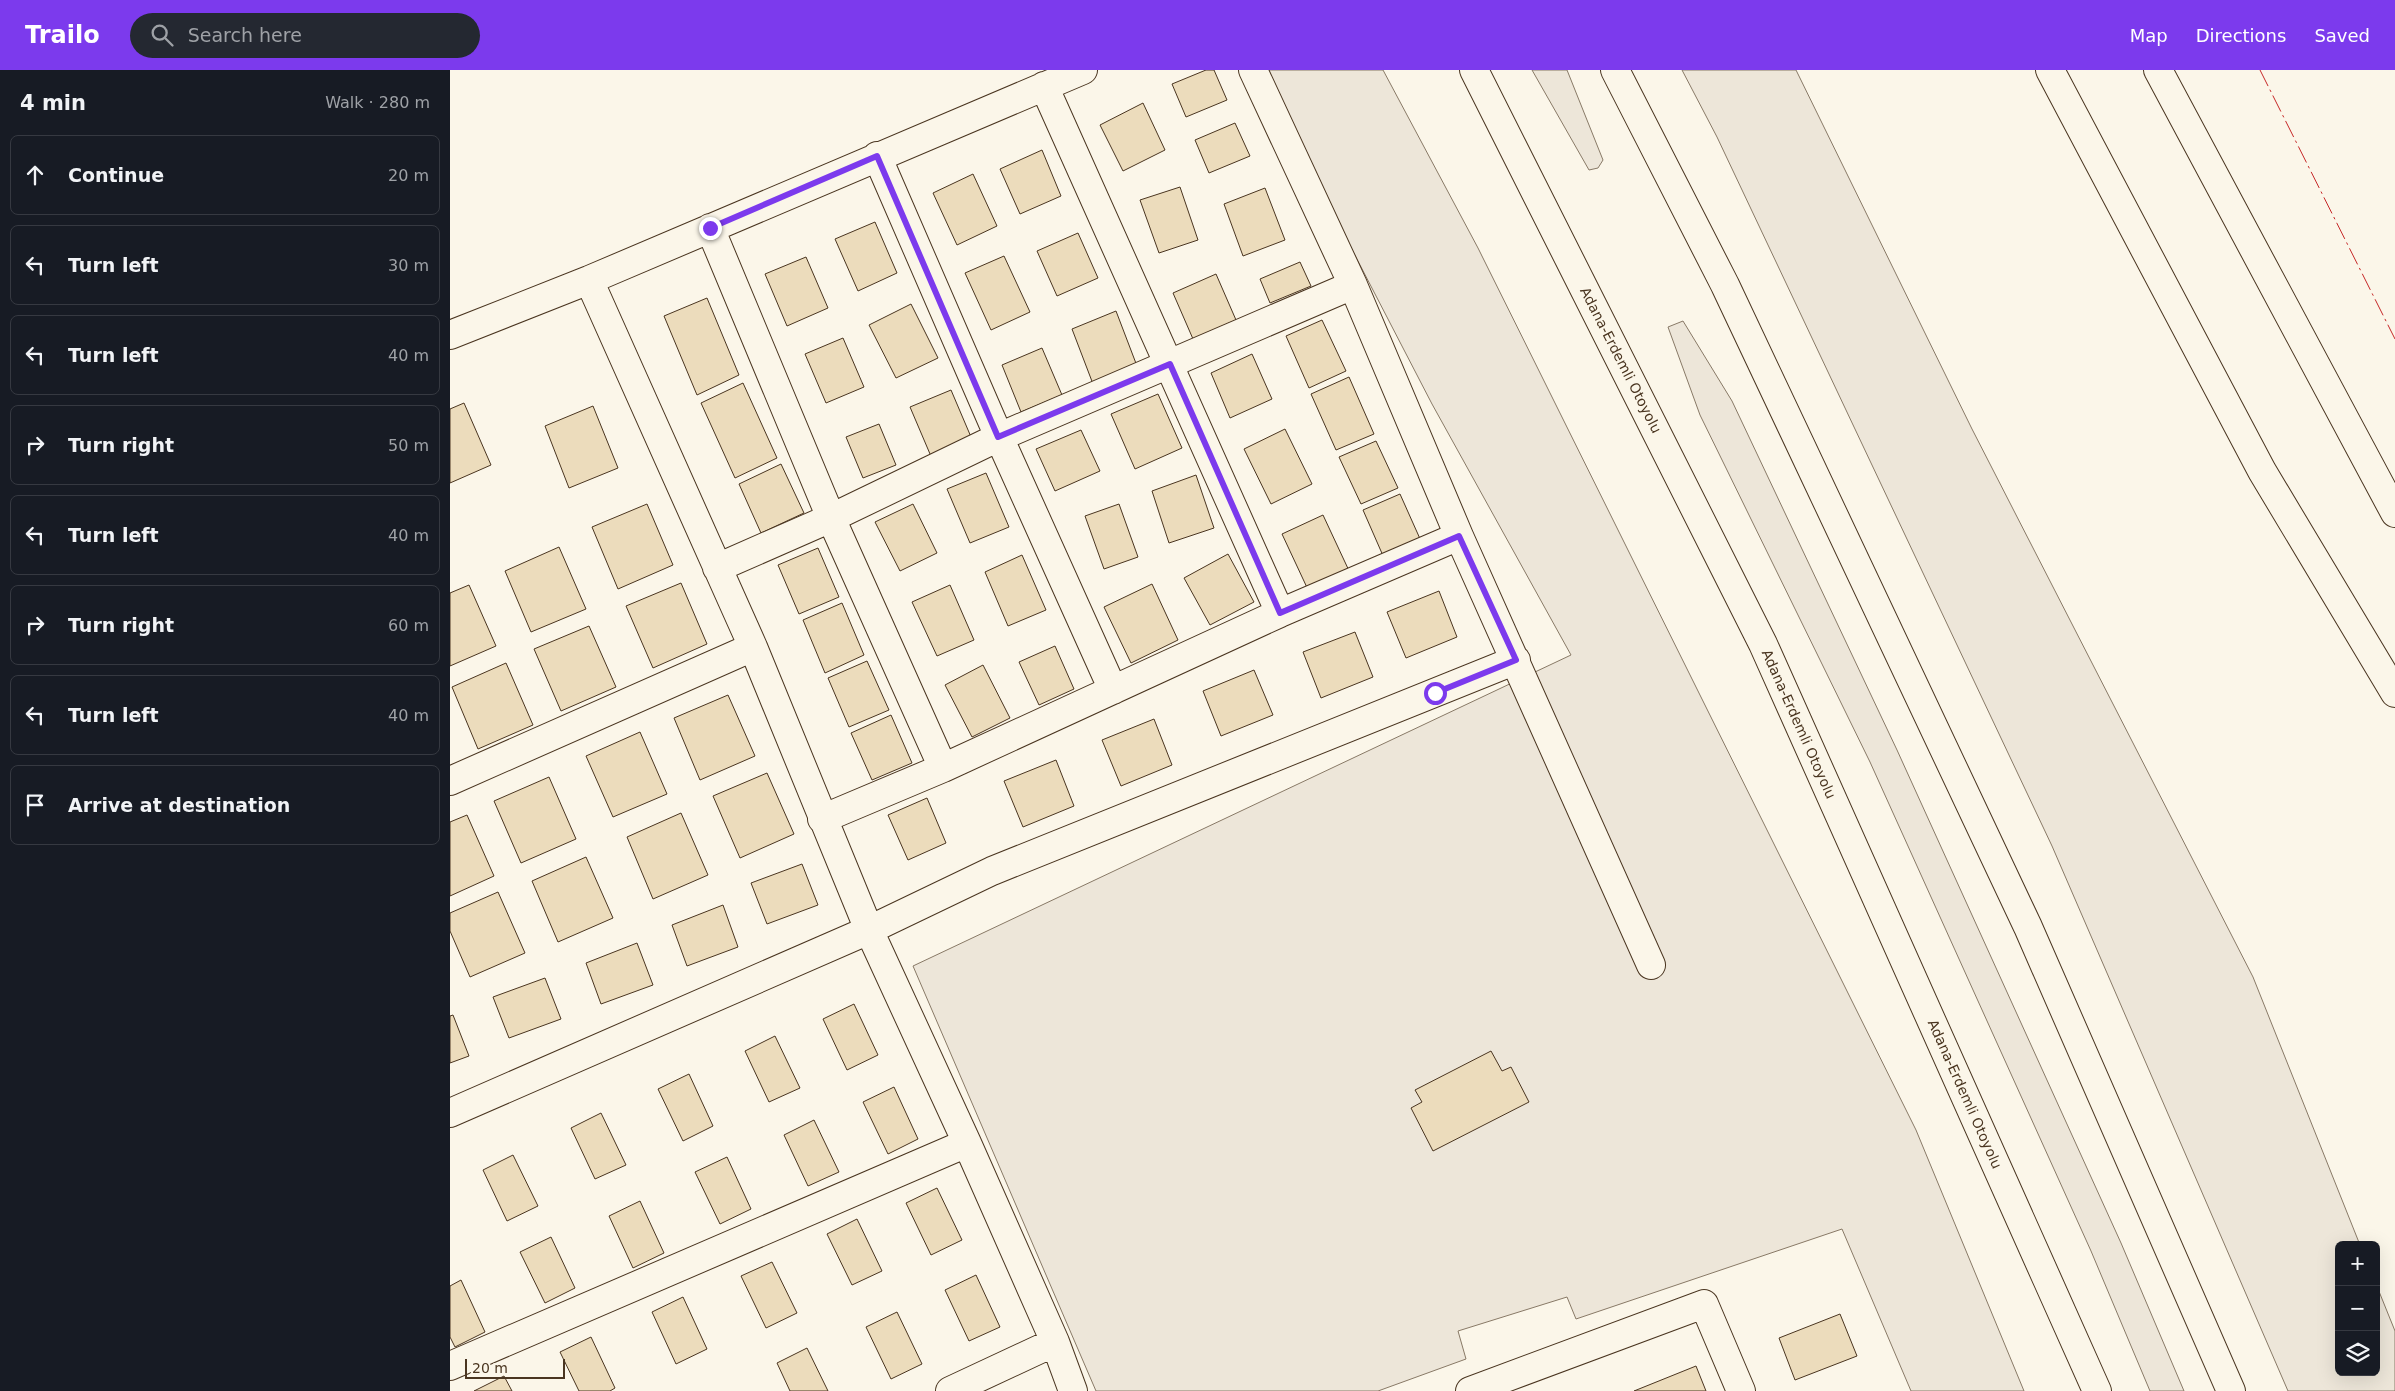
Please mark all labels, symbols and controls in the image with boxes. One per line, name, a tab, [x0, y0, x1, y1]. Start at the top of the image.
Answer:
search box	[130, 13, 480, 58]
text: Trailo	[25, 21, 100, 49]
icon: search	[148, 21, 176, 49]
text: Search here	[188, 24, 302, 46]
text: Map	[2130, 25, 2168, 46]
text: Directions	[2196, 25, 2286, 46]
text: Saved	[2314, 25, 2370, 46]
text: 4 min	[20, 91, 86, 115]
text: Walk · 280 m	[325, 93, 430, 112]
icon: ahead	[21, 161, 49, 189]
text: Continue	[68, 164, 164, 186]
text: 20 m	[388, 166, 429, 185]
route end	[699, 217, 722, 240]
icon: left	[21, 251, 49, 279]
text: Turn left	[68, 254, 159, 276]
text: 30 m	[388, 256, 429, 275]
street label: Adana-Erdemli Otoyolu	[1577, 284, 1665, 436]
icon: left	[21, 341, 49, 369]
text: Turn left	[68, 344, 159, 366]
text: 40 m	[388, 346, 429, 365]
icon: right	[21, 431, 49, 459]
text: Turn right	[68, 434, 174, 456]
text: 50 m	[388, 436, 429, 455]
icon: left	[21, 521, 49, 549]
text: Turn left	[68, 524, 159, 546]
text: 40 m	[388, 526, 429, 545]
icon: right	[21, 611, 49, 639]
text: Turn right	[68, 614, 174, 636]
text: 60 m	[388, 616, 429, 635]
street label: Adana-Erdemli Otoyolu	[1759, 647, 1839, 801]
route start	[1424, 682, 1447, 705]
icon: left	[21, 701, 49, 729]
text: Turn left	[68, 704, 159, 726]
text: 40 m	[388, 706, 429, 725]
icon: arrive	[21, 791, 49, 819]
text: Arrive at destination	[68, 794, 290, 816]
street label: Adana-Erdemli Otoyolu	[1925, 1017, 2005, 1171]
map controls	[2335, 1241, 2380, 1376]
button: +	[2335, 1241, 2380, 1286]
button: −	[2335, 1286, 2380, 1331]
button: layers	[2335, 1331, 2380, 1376]
scale bar	[465, 1356, 565, 1379]
text: 20 m	[472, 1360, 508, 1376]

